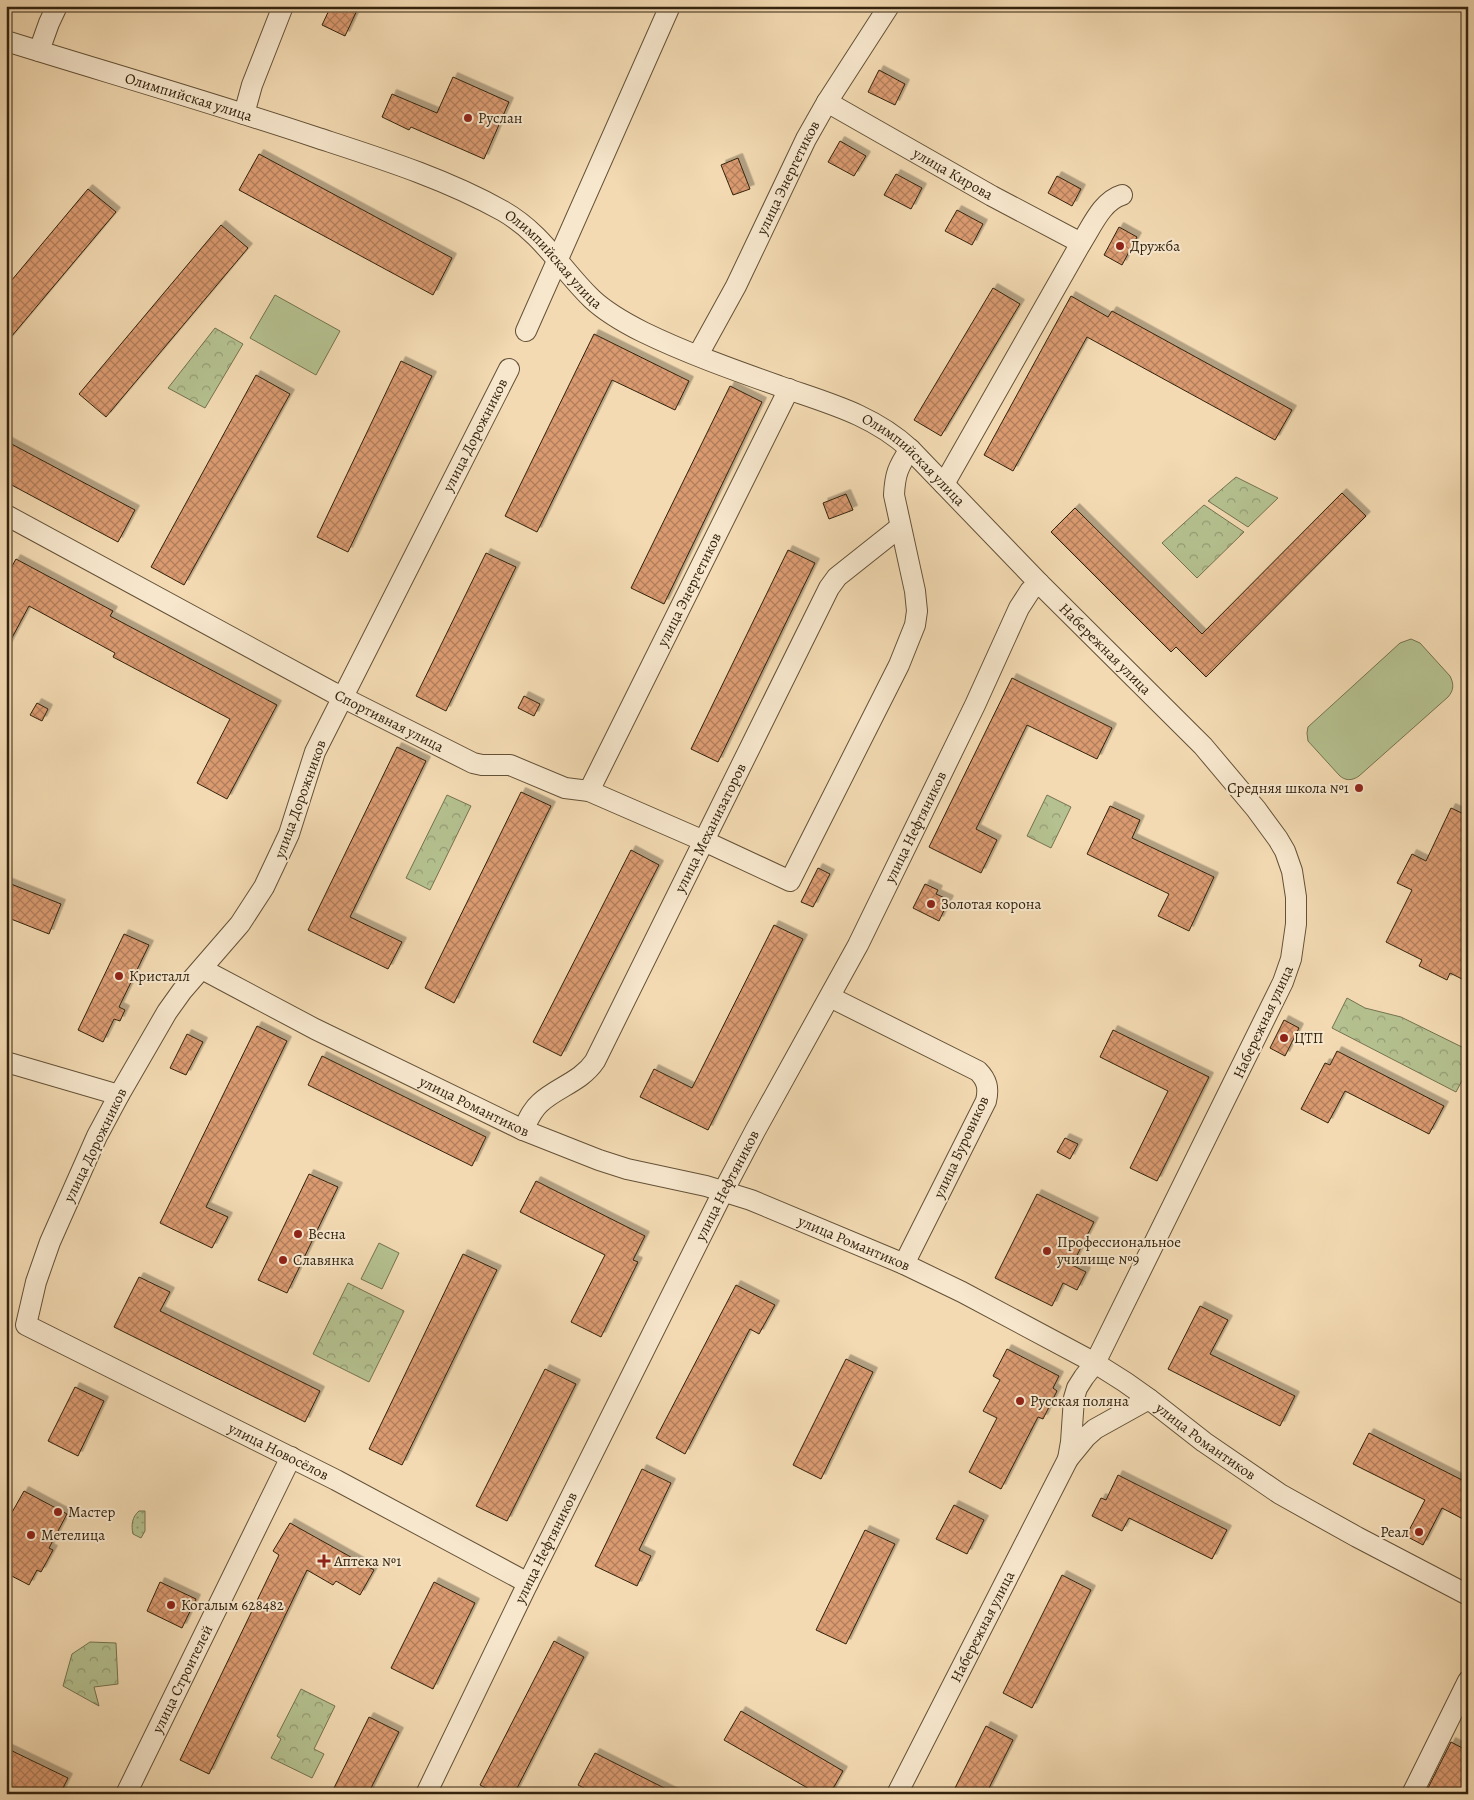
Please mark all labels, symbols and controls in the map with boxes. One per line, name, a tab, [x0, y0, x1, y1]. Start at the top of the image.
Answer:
street label: Олимпийская улица	[122, 68, 255, 126]
place label: Руслан	[478, 108, 523, 128]
marker: Руслан	[462, 112, 474, 124]
street label: улица Энергетиков	[751, 117, 824, 239]
street label: улица Кирова	[908, 143, 997, 205]
street label: Олимпийская улица	[501, 205, 606, 314]
place label: Дружба	[1130, 236, 1180, 256]
marker: Дружба	[1114, 240, 1126, 252]
street label: улица Дорожников	[437, 375, 512, 496]
street label: Олимпийская улица	[858, 408, 970, 510]
street label: улица Энергетиков	[652, 529, 726, 651]
street label: Набережная улица	[1055, 599, 1156, 699]
street label: Спортивная улица	[331, 685, 447, 757]
street label: улица Дорожников	[269, 737, 331, 862]
street label: улица Механизаторов	[669, 760, 751, 897]
street label: улица Нефтяников	[879, 768, 951, 887]
place label: Средняя школа №1	[1227, 778, 1349, 798]
marker: Средняя школа №1	[1353, 782, 1365, 794]
place label: Золотая корона	[941, 894, 1041, 914]
marker: Золотая корона	[925, 898, 937, 910]
street label: Набережная улица	[1228, 962, 1298, 1082]
place label: Кристалл	[129, 966, 190, 986]
marker: Кристалл	[113, 970, 125, 982]
place label: ЦТП	[1294, 1028, 1323, 1048]
marker: ЦТП	[1278, 1032, 1290, 1044]
street label: улица Романтиков	[415, 1071, 532, 1141]
street label: улица Дорожников	[58, 1085, 131, 1206]
street label: улица Буровиков	[928, 1093, 993, 1202]
street label: улица Нефтяников	[690, 1127, 764, 1245]
street label: улица Романтиков	[794, 1210, 914, 1276]
place label: Весна	[308, 1224, 346, 1244]
marker: Весна	[292, 1228, 304, 1240]
place label: Профессиональное училище №9	[1056, 1232, 1181, 1269]
marker: Профессиональное училище №9	[1041, 1245, 1053, 1257]
place label: Славянка	[293, 1250, 354, 1270]
marker: Славянка	[277, 1254, 289, 1266]
place label: Русская поляна	[1030, 1391, 1129, 1411]
marker: Русская поляна	[1014, 1395, 1026, 1407]
street label: улица Романтиков	[1151, 1397, 1260, 1485]
street label: улица Новосёлов	[224, 1417, 332, 1485]
street label: улица Нефтяников	[509, 1488, 582, 1607]
place label: Мастер	[68, 1502, 115, 1522]
marker: Мастер	[52, 1506, 64, 1518]
place label: Реал	[1380, 1522, 1409, 1542]
place label: Метелица	[41, 1525, 105, 1545]
marker: Реал	[1413, 1526, 1425, 1538]
marker: Метелица	[25, 1529, 37, 1541]
place label: Аптека №1	[333, 1551, 401, 1571]
marker: Аптека №1	[318, 1555, 330, 1567]
street label: Набережная улица	[946, 1567, 1019, 1686]
place label: Когалым 628482	[181, 1595, 284, 1615]
marker: Когалым 628482	[165, 1599, 177, 1611]
street label: улица Строителей	[147, 1621, 217, 1737]

